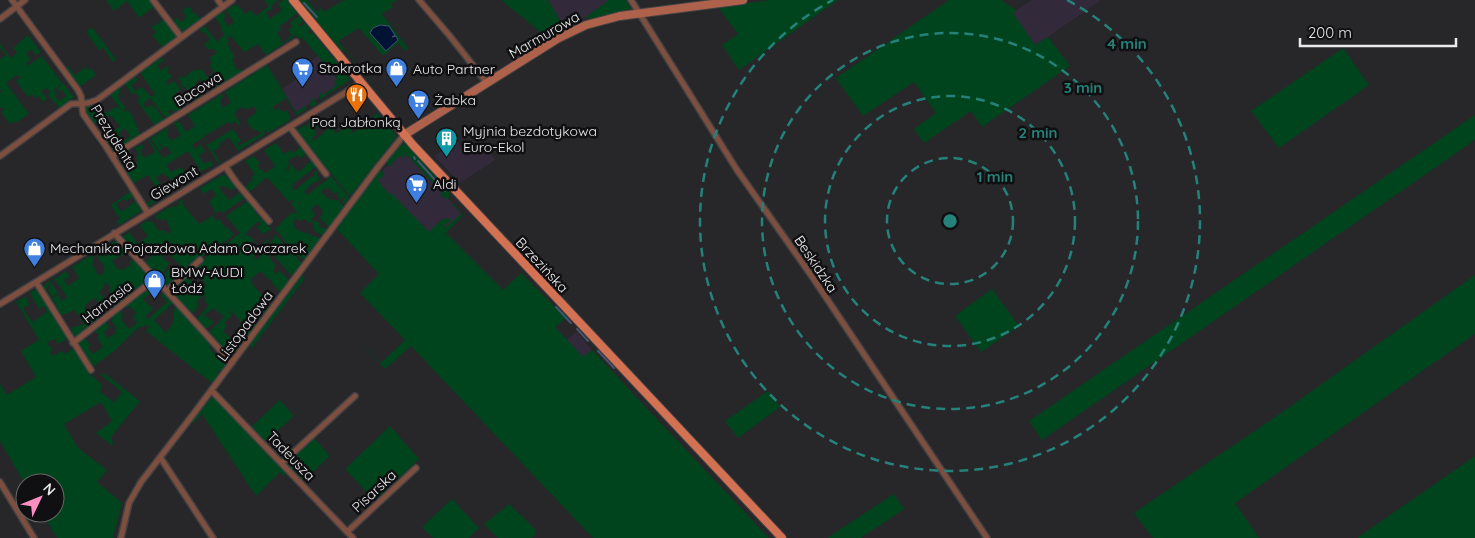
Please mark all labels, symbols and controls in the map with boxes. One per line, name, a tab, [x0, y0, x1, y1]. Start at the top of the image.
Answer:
street label: Marmurowa	[505, 8, 583, 62]
scale bar	[1300, 15, 1456, 47]
text: 200 m	[1308, 23, 1352, 42]
text: 4 min	[1107, 34, 1147, 53]
supermarket icon: Stokrotka	[291, 56, 315, 87]
shop icon: Auto Partner	[385, 57, 409, 88]
place label: Stokrotka	[319, 59, 382, 77]
place label: Auto Partner	[413, 60, 496, 78]
street label: Bacowa	[171, 67, 225, 111]
text: 3 min	[1064, 78, 1102, 97]
restaurant icon: Pod Jabłonką	[344, 82, 368, 113]
supermarket icon: Żabka	[406, 88, 430, 119]
place label: Żabka	[434, 91, 476, 109]
street label: Prezydenta	[87, 101, 141, 173]
place label: Pod Jabłonką	[311, 113, 401, 131]
place label: Myjnia bezdotykowa Euro-Ekol	[463, 122, 597, 156]
text: 2 min	[1018, 123, 1058, 142]
building icon: Myjnia bezdotykowa Euro-Ekol	[435, 127, 459, 158]
street label: Giewont	[147, 162, 201, 204]
text: 1 min	[977, 167, 1013, 186]
supermarket icon: Aldi	[405, 172, 429, 203]
place label: Aldi	[433, 175, 457, 193]
centre of rings	[941, 212, 959, 230]
street label: Beskidzka	[790, 232, 842, 296]
street label: Brzezińska	[512, 234, 572, 296]
shop icon: Mechanika Pojazdowa Adam Owczarek	[22, 236, 46, 267]
place label: Mechanika Pojazdowa Adam Owczarek	[50, 239, 306, 257]
place label: BMW-AUDI Łódź	[171, 263, 243, 297]
shop icon: BMW-AUDI Łódź	[143, 268, 167, 299]
street label: Harnasia	[78, 277, 136, 327]
street label: Listopadowa	[213, 287, 277, 365]
street label: Tadeusza	[263, 428, 319, 484]
street label: Pisarska	[348, 466, 400, 516]
north arrow	[15, 473, 65, 523]
text: N	[39, 479, 60, 499]

